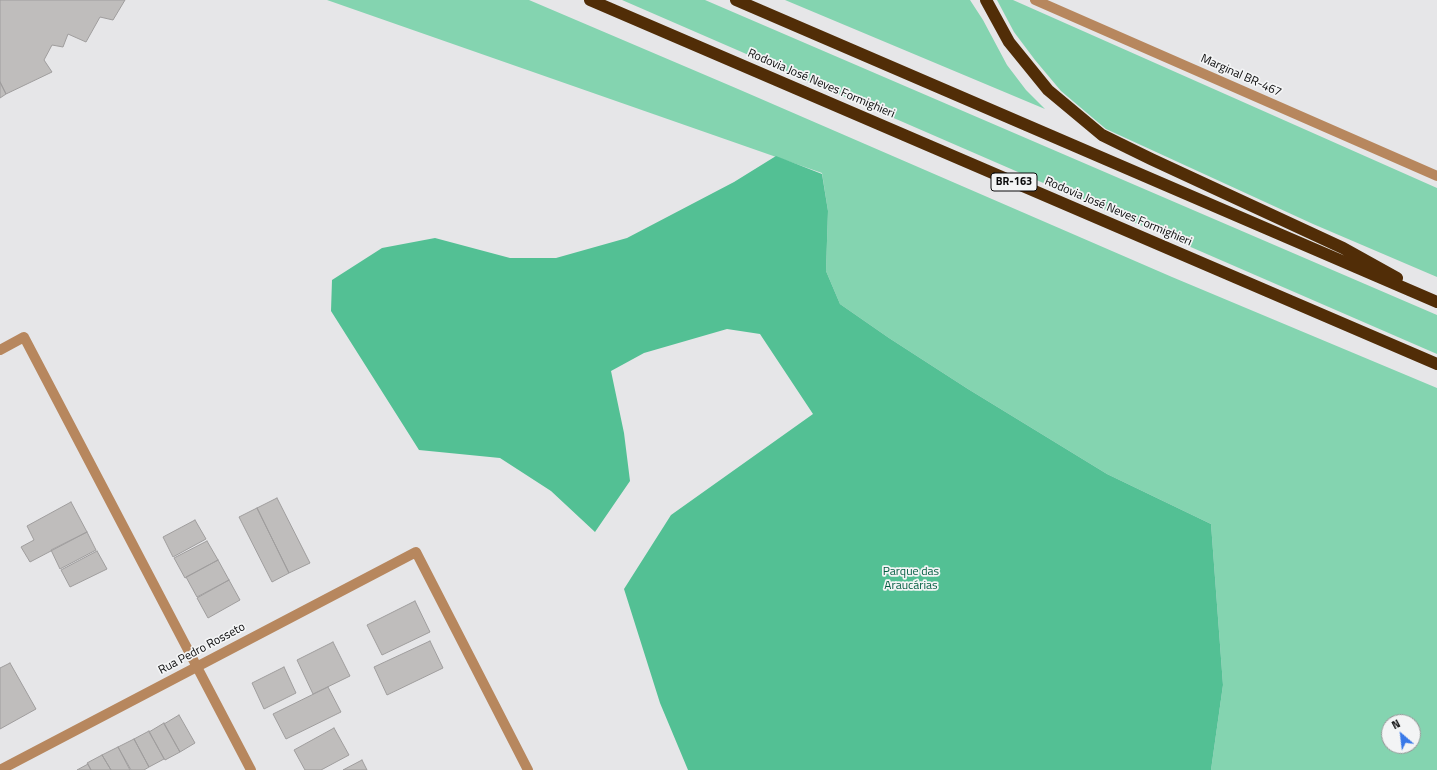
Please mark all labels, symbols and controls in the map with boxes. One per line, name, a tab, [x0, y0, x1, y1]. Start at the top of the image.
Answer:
street label: Rodovia José Neves Formighieri	[745, 46, 897, 122]
street label: Marginal BR-467	[1198, 52, 1284, 100]
road number: BR-163	[991, 173, 1037, 191]
street label: Rodovia José Neves Formighieri	[1042, 174, 1194, 250]
park label: Parque das Araucárias	[883, 565, 939, 593]
street label: Rua Pedro Rosseto	[156, 620, 248, 678]
north arrow	[1381, 714, 1421, 754]
text: N	[1389, 715, 1403, 733]

